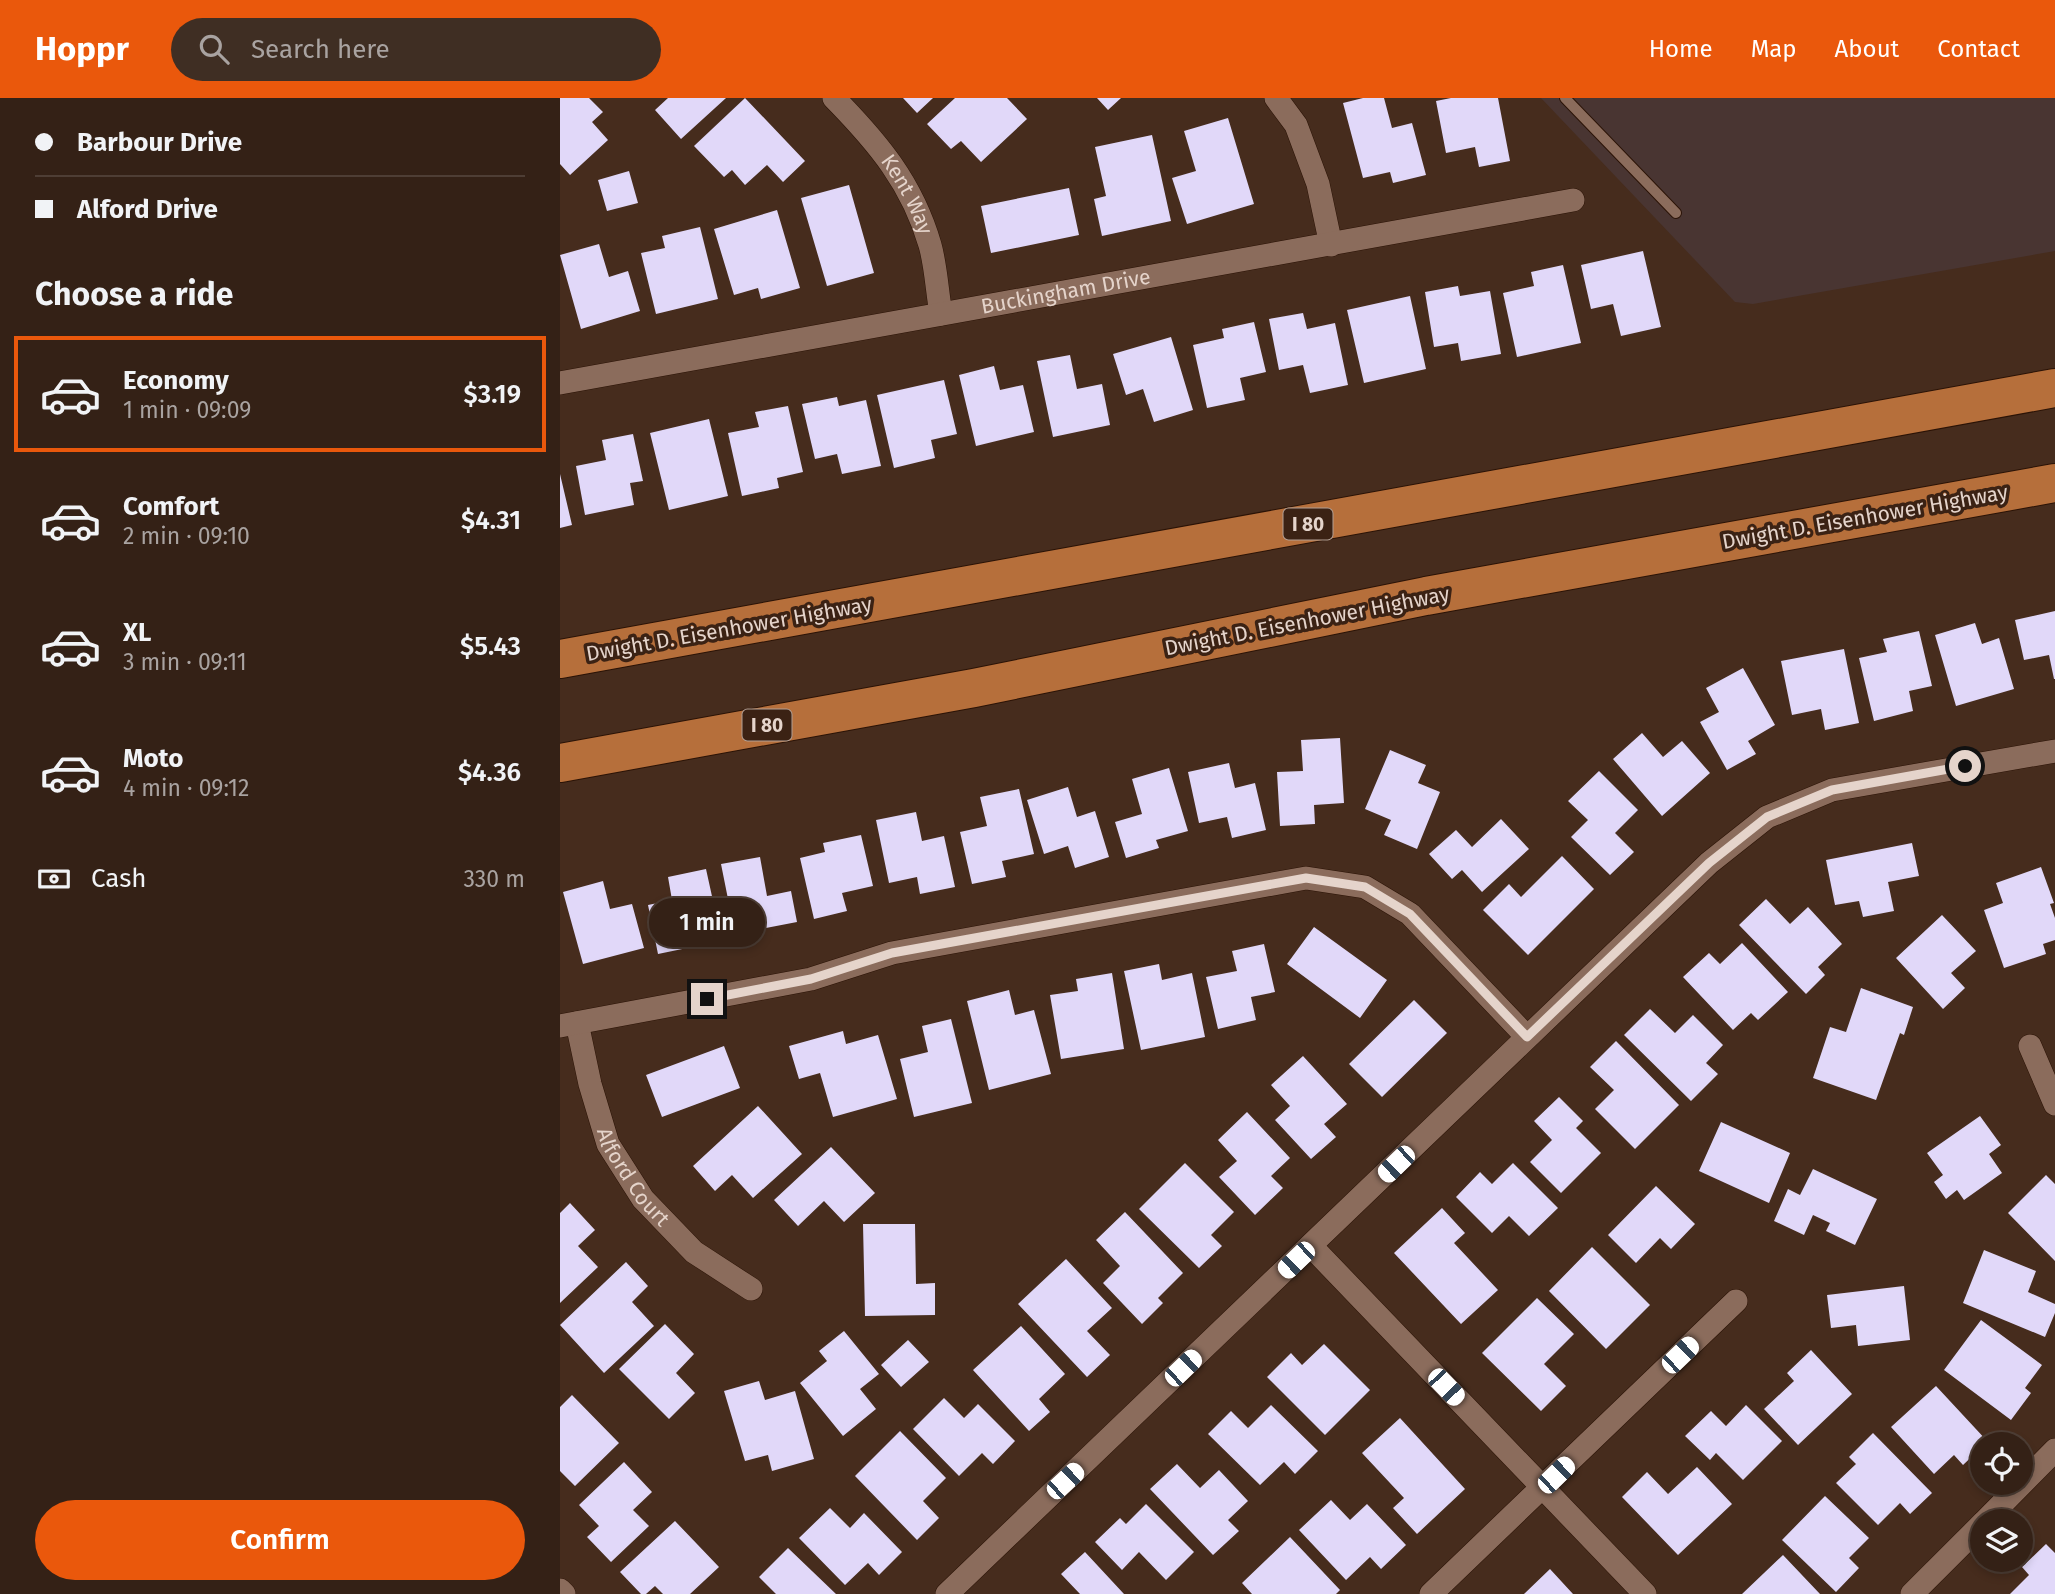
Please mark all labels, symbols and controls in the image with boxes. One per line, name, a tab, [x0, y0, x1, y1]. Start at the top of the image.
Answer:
search box	[171, 18, 661, 81]
text: Hoppr	[35, 29, 129, 69]
icon: search	[195, 30, 233, 68]
text: Search here	[251, 34, 390, 65]
text: Home	[1649, 35, 1713, 63]
text: Map	[1751, 35, 1797, 63]
text: About	[1835, 35, 1899, 63]
text: Contact	[1937, 35, 2020, 63]
text: Barbour Drive	[77, 127, 242, 158]
street label: Kent Way	[875, 149, 939, 238]
text: Alford Drive	[77, 194, 218, 225]
street label: Buckingham Drive	[979, 264, 1153, 320]
text: Choose a ride	[35, 275, 233, 313]
icon: car	[39, 363, 102, 426]
text: Economy	[123, 365, 229, 396]
text: $3.19	[464, 379, 521, 410]
text: 1 min · 09:09	[123, 396, 251, 424]
street label: Dwight D. Eisenhower Highway	[1720, 479, 2011, 555]
icon: car	[39, 489, 102, 552]
text: Comfort	[123, 491, 219, 522]
text: $4.31	[461, 505, 521, 536]
road number: I 80	[1284, 508, 1332, 540]
text: 2 min · 09:10	[123, 522, 250, 550]
street label: Dwight D. Eisenhower Highway	[1162, 580, 1452, 661]
street label: Dwight D. Eisenhower Highway	[584, 591, 875, 667]
icon: car	[39, 615, 102, 678]
text: XL	[123, 617, 151, 648]
text: $5.43	[460, 631, 521, 662]
text: 3 min · 09:11	[123, 648, 247, 676]
road number: I 80	[742, 710, 792, 740]
icon: car	[39, 741, 102, 804]
text: Moto	[123, 743, 183, 774]
route start	[1949, 750, 1981, 782]
text: $4.36	[458, 757, 521, 788]
text: 4 min · 09:12	[123, 774, 249, 802]
icon: cash	[35, 860, 73, 898]
text: Cash	[91, 863, 147, 894]
text: 330 m	[463, 865, 525, 893]
callout: 1 min	[649, 898, 765, 946]
text: 1 min	[679, 908, 735, 936]
route end	[691, 983, 723, 1015]
street label: Alford Court	[591, 1125, 676, 1232]
car	[1374, 1142, 1419, 1186]
car	[1274, 1238, 1319, 1282]
car	[1658, 1333, 1703, 1377]
car	[1161, 1346, 1206, 1390]
car	[1424, 1365, 1469, 1409]
map controls	[1970, 1432, 2033, 1572]
button: locate	[1970, 1432, 2033, 1495]
car	[1534, 1453, 1579, 1497]
car	[1043, 1459, 1088, 1503]
button: Confirm	[35, 1500, 525, 1580]
button: layers	[1970, 1509, 2033, 1572]

